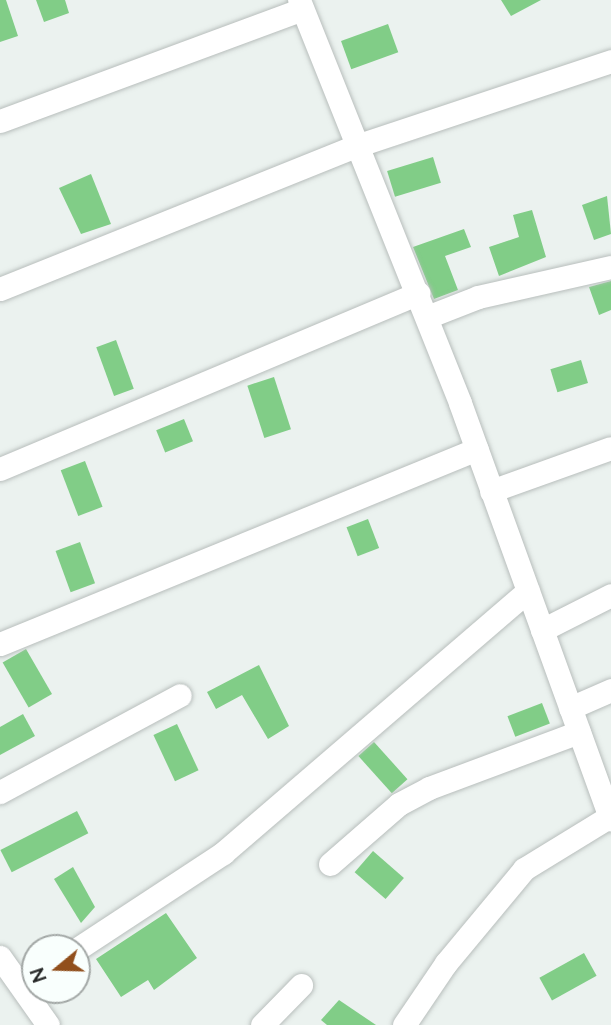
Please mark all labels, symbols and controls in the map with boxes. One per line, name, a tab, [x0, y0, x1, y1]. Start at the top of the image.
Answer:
north arrow	[21, 934, 91, 1004]
text: N	[24, 964, 52, 986]

